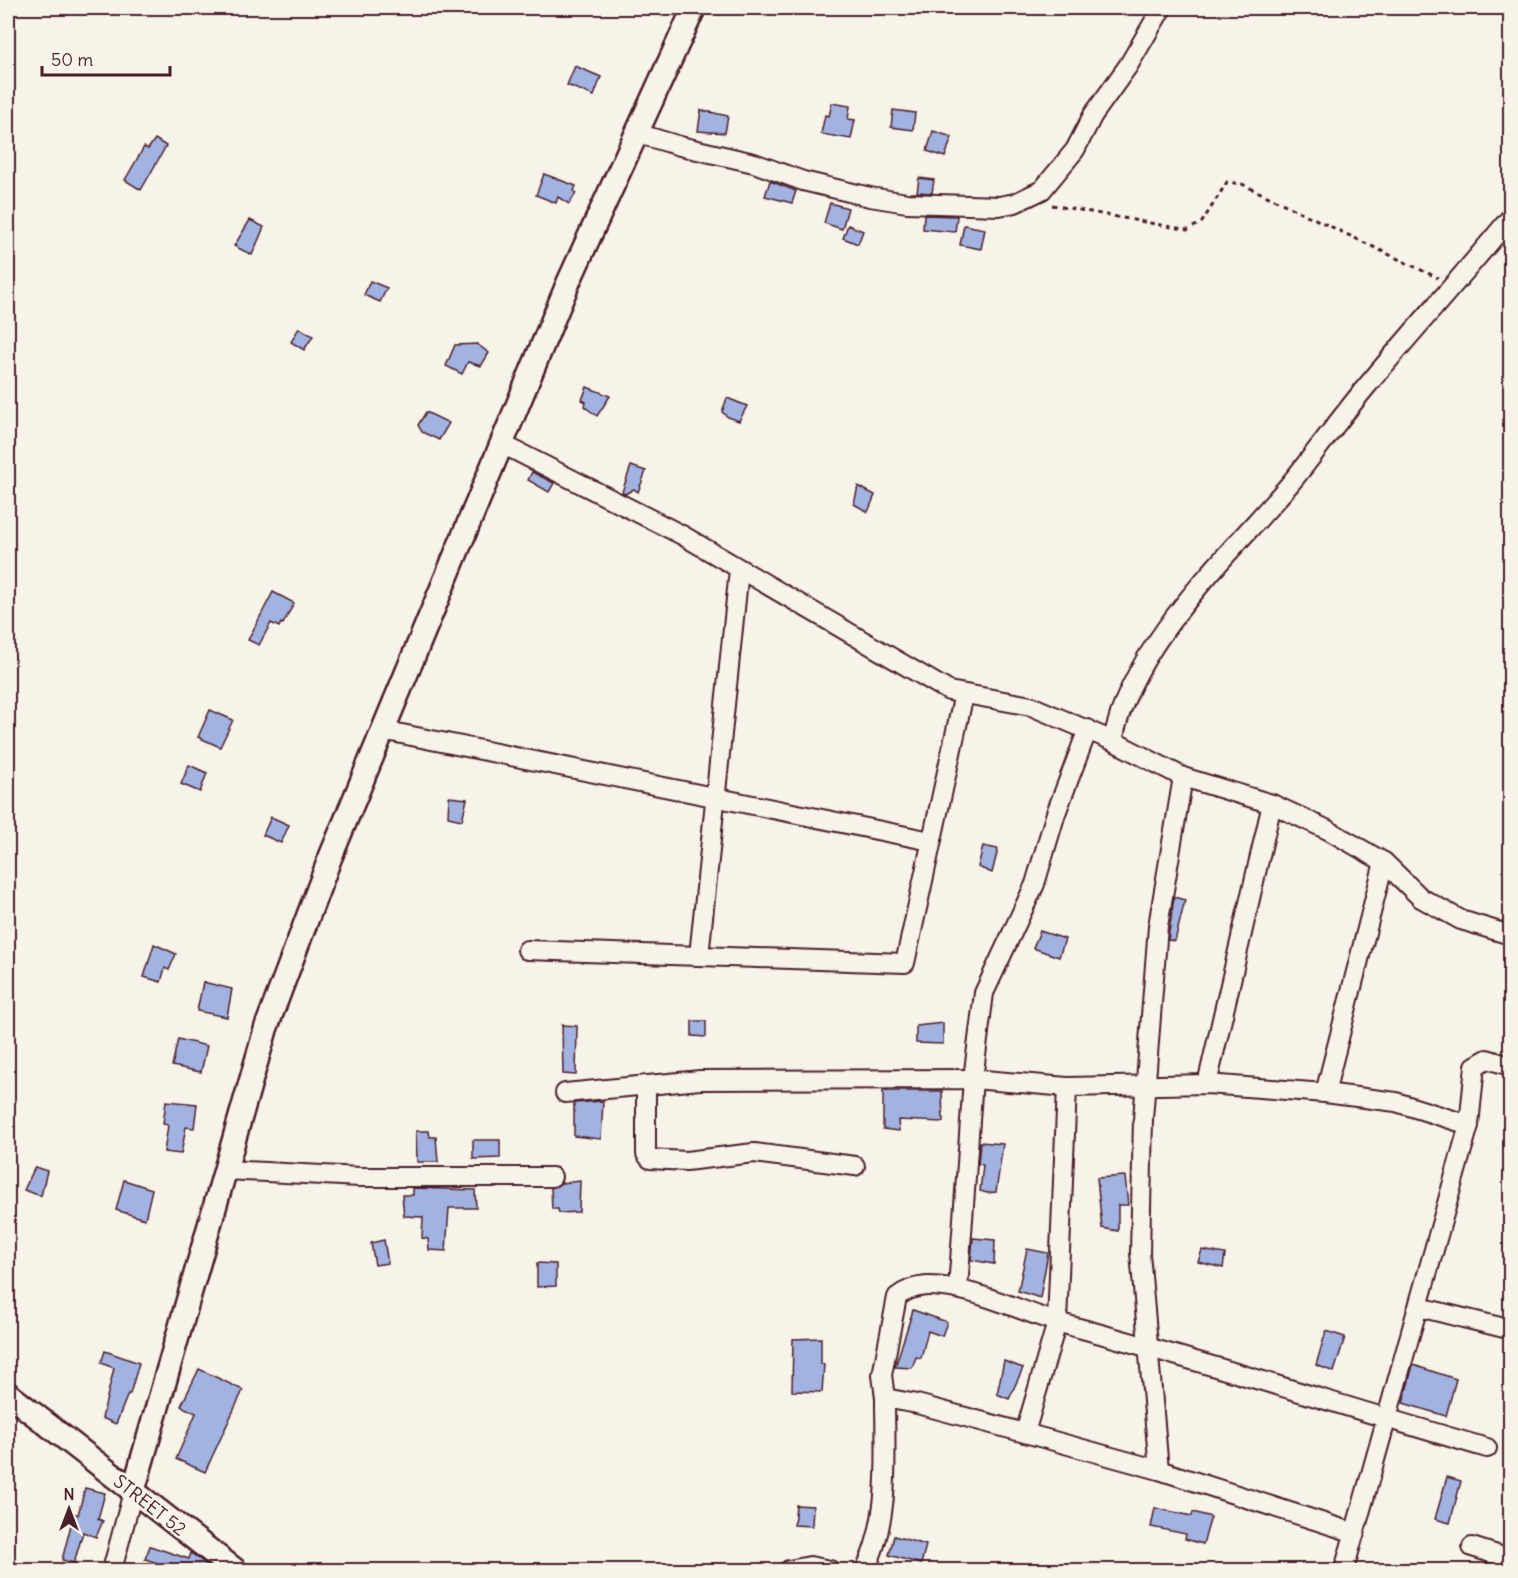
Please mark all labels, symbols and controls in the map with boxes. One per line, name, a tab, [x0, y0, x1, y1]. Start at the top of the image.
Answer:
scale bar	[42, 39, 170, 77]
text: 50 m	[51, 48, 93, 71]
street label: STREET 52	[109, 1470, 191, 1541]
north arrow	[39, 1479, 99, 1539]
text: N	[63, 1484, 75, 1504]

